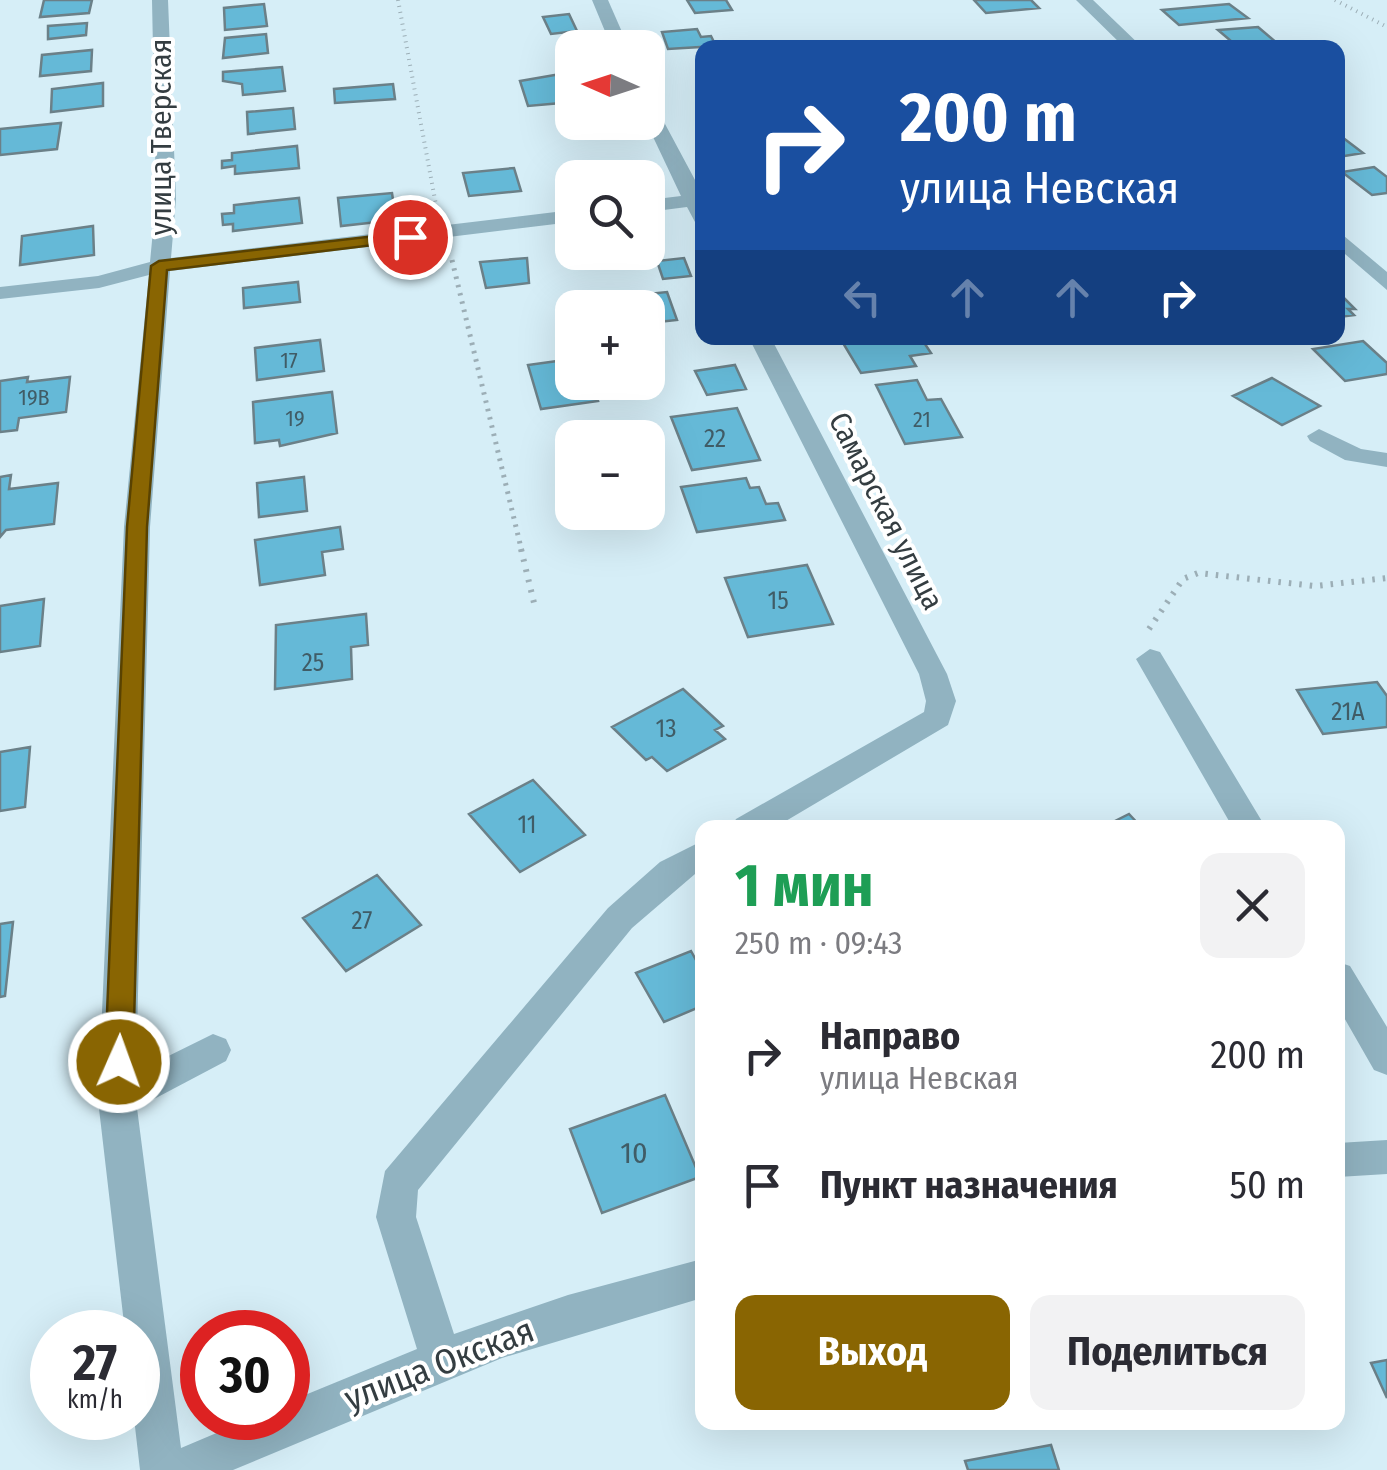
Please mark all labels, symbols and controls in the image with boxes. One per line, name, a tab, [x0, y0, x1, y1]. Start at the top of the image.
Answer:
north arrow	[555, 30, 665, 140]
map controls	[555, 30, 665, 530]
street label: улица Тверская	[143, 39, 179, 235]
text: 200 m	[900, 76, 1077, 160]
icon: right	[735, 80, 865, 210]
button: search	[555, 160, 665, 270]
text: улица Невская	[900, 161, 1179, 215]
pin	[368, 195, 453, 280]
icon: arrive	[383, 210, 438, 265]
icon: left	[835, 270, 890, 325]
icon: ahead	[940, 270, 995, 325]
icon: ahead	[1045, 270, 1100, 325]
icon: right	[1150, 270, 1205, 325]
button: +	[555, 290, 665, 400]
house number: 17	[280, 347, 298, 374]
house number: 19В	[18, 384, 50, 411]
house number: 19	[285, 405, 305, 432]
street label: Самарская улица	[821, 406, 951, 616]
house number: 21	[913, 406, 931, 433]
button: −	[555, 420, 665, 530]
house number: 22	[704, 424, 726, 454]
house number: 15	[767, 586, 789, 616]
house number: 25	[302, 648, 324, 678]
house number: 21А	[1331, 697, 1365, 727]
house number: 13	[655, 714, 677, 744]
house number: 11	[517, 810, 537, 840]
text: 1 мин	[735, 850, 874, 922]
button: close	[1200, 853, 1305, 958]
house number: 27	[352, 906, 372, 936]
text: 250 m · 09:43	[735, 924, 903, 962]
position arrow	[67, 1010, 171, 1114]
text: Направо	[820, 1013, 960, 1059]
icon: right	[735, 1028, 790, 1083]
text: 200 m	[1210, 1032, 1305, 1078]
text: улица Невская	[820, 1059, 1019, 1097]
house number: 10	[620, 1135, 648, 1171]
icon: arrive	[735, 1158, 790, 1213]
text: Пункт назначения	[820, 1162, 1118, 1208]
text: 50 m	[1230, 1162, 1305, 1208]
button: Выход	[735, 1295, 1010, 1410]
button: Поделиться	[1030, 1295, 1305, 1410]
street label: улица Окская	[338, 1309, 540, 1419]
speed limit sign: 30	[180, 1310, 310, 1440]
text: 27	[73, 1333, 117, 1393]
text: km/h	[67, 1385, 123, 1415]

